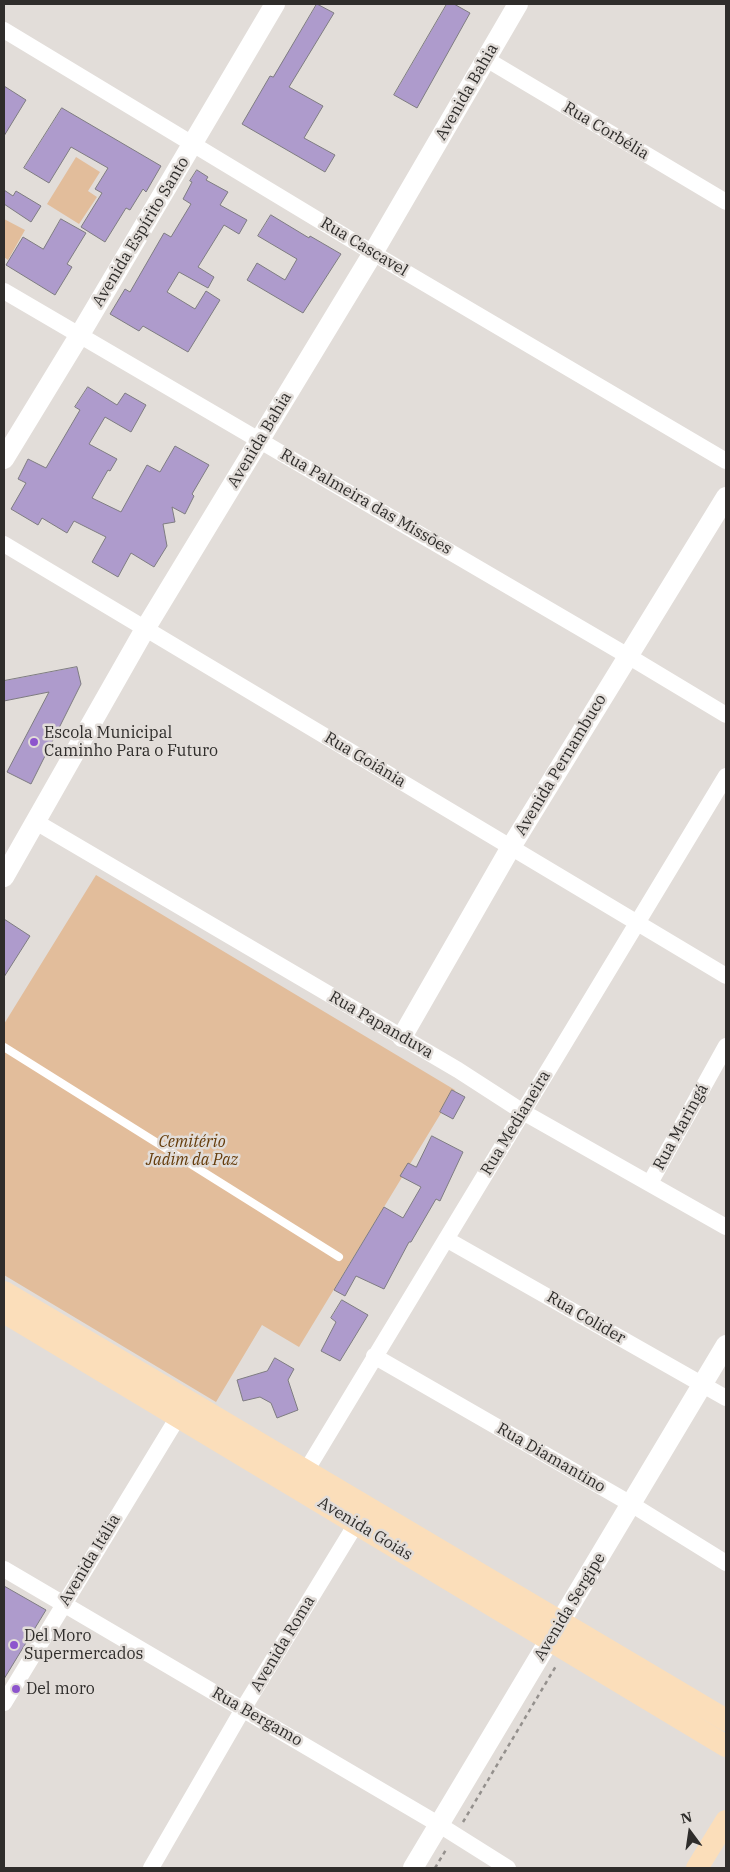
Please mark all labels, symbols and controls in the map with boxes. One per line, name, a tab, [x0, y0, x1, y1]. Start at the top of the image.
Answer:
street label: Avenida Bahia	[432, 40, 502, 144]
street label: Rua Corbélia	[560, 98, 652, 164]
street label: Avenida Espírito Santo	[89, 154, 193, 310]
street label: Rua Cascavel	[317, 213, 411, 281]
street label: Avenida Bahia	[224, 389, 296, 491]
street label: Rua Palmeira das Missões	[277, 445, 455, 559]
street label: Avenida Pernambuco	[511, 691, 611, 839]
place label: Escola Municipal Caminho Para o Futuro	[44, 723, 218, 761]
street label: Rua Goiânia	[321, 728, 409, 792]
marker: Escola Municipal Caminho Para o Futuro	[28, 736, 40, 748]
street label: Rua Papanduva	[325, 987, 437, 1063]
street label: Rua Medianeira	[477, 1067, 555, 1179]
street label: Rua Maringá	[649, 1081, 713, 1173]
park label: Cemitério Jadim da Paz	[146, 1132, 238, 1170]
street label: Rua Colider	[543, 1288, 629, 1348]
street label: Rua Diamantino	[493, 1419, 609, 1497]
street label: Avenida Goiás	[314, 1493, 416, 1565]
street label: Avenida Itália	[55, 1511, 125, 1609]
street label: Avenida Sergipe	[530, 1550, 610, 1664]
street label: Avenida Roma	[247, 1593, 319, 1695]
place label: Del Moro Supermercados	[24, 1626, 143, 1664]
marker: Del Moro Supermercados	[8, 1639, 20, 1651]
place label: Del moro	[26, 1679, 95, 1699]
marker: Del moro	[10, 1683, 22, 1695]
street label: Rua Bergamo	[208, 1683, 306, 1751]
north arrow	[665, 1807, 715, 1857]
text: N	[679, 1807, 694, 1828]

